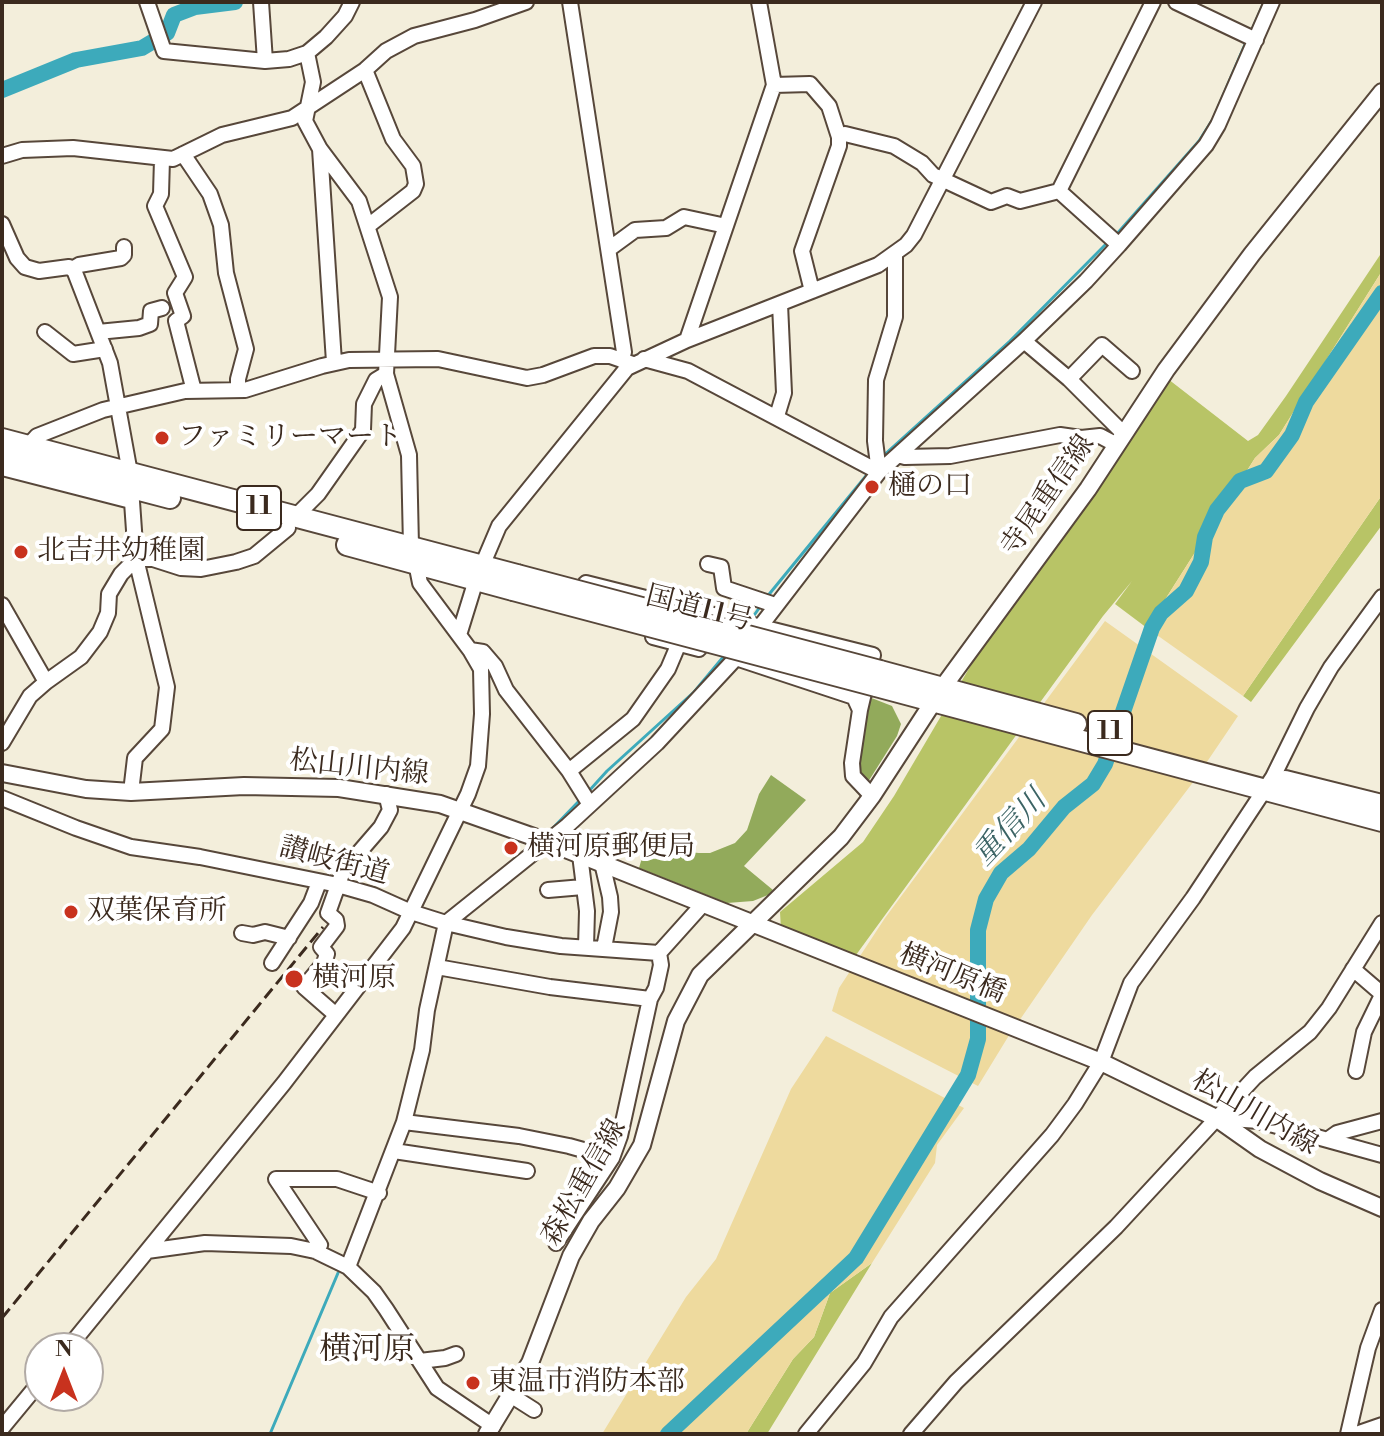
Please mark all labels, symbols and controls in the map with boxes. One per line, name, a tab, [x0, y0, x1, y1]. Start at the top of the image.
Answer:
place label: ファミリーマート	[178, 421, 402, 455]
marker: ファミリーマート	[153, 429, 171, 447]
street label: 寺尾重信線	[995, 429, 1103, 563]
place label: 樋の口	[888, 470, 972, 504]
marker: 樋の口	[863, 478, 881, 496]
road number: 11	[237, 486, 281, 530]
place label: 北吉井幼稚園	[37, 535, 205, 569]
marker: 北吉井幼稚園	[12, 543, 30, 561]
street label: 国道11号	[642, 581, 756, 639]
road number: 11	[1088, 711, 1132, 755]
street label: 松山川内線	[288, 745, 430, 793]
water label: 重信川	[967, 784, 1055, 874]
street label: 讃岐街道	[276, 831, 392, 893]
place label: 横河原郵便局	[527, 831, 695, 865]
marker: 横河原郵便局	[502, 839, 520, 857]
place label: 双葉保育所	[87, 895, 227, 929]
marker: 双葉保育所	[62, 903, 80, 921]
street label: 横河原橋	[894, 938, 1010, 1012]
place label: 横河原	[312, 962, 396, 996]
marker: 横河原	[283, 968, 305, 990]
street label: 松山川内線	[1185, 1064, 1323, 1164]
street label: 森松重信線	[535, 1114, 635, 1252]
north arrow	[24, 1332, 104, 1412]
district label: 横河原	[319, 1332, 415, 1370]
text: N	[55, 1336, 73, 1363]
place label: 東温市消防本部	[489, 1366, 685, 1400]
marker: 東温市消防本部	[464, 1374, 482, 1392]

